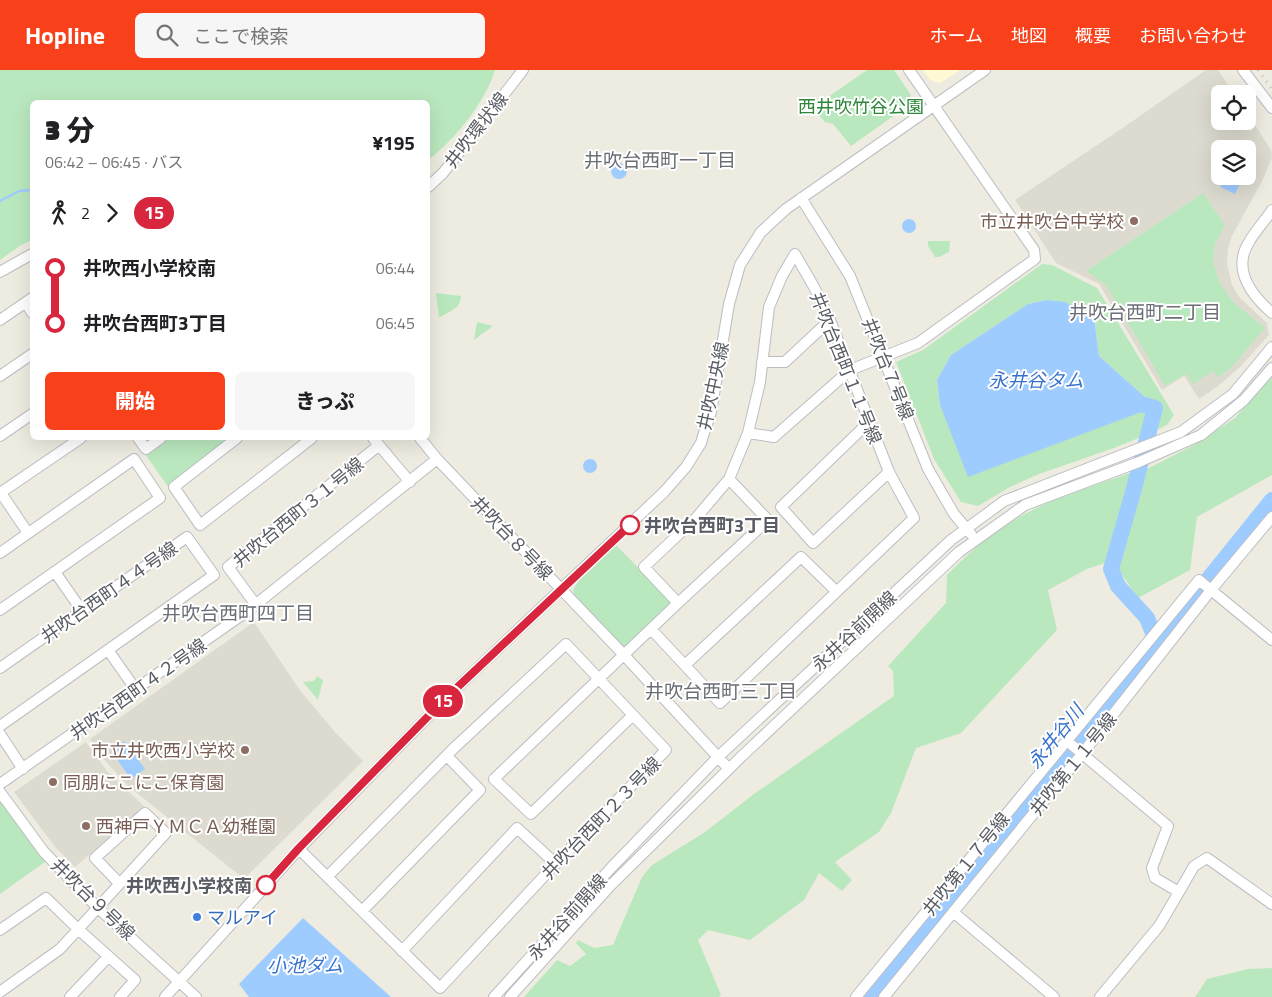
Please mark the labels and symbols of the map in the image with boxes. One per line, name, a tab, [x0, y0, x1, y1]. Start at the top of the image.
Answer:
street label: 井吹環状線	[438, 86, 514, 174]
park label: 西井吹竹谷公園	[798, 93, 924, 120]
district label: 井吹台西町一丁目	[584, 145, 736, 174]
place label: 市立井吹台中学校	[980, 208, 1124, 235]
marker: 市立井吹台中学校	[1128, 215, 1140, 227]
street label: 井吹台西町１１号線	[803, 288, 889, 448]
district label: 井吹台西町二丁目	[1069, 297, 1221, 326]
street label: 井吹台７号線	[855, 314, 921, 424]
street label: 井吹中央線	[690, 339, 736, 433]
water label: 永井谷タム	[988, 365, 1084, 394]
street label: 井吹台西町３１号線	[227, 451, 369, 573]
street label: 井吹台８号線	[465, 490, 559, 586]
place label: 井吹台西町3丁目	[644, 512, 780, 539]
marker: 井吹台西町3丁目	[620, 515, 640, 535]
street label: 井吹台西町４４号線	[35, 534, 183, 650]
street label: 永井谷前開線	[805, 584, 903, 678]
district label: 井吹台西町四丁目	[162, 598, 314, 627]
street label: 井吹台西町４２号線	[64, 631, 212, 747]
district label: 井吹台西町三丁目	[645, 676, 797, 705]
line badge: 15	[420, 685, 466, 717]
water label: 永井谷川	[1020, 696, 1091, 775]
street label: 井吹第１１号線	[1023, 707, 1123, 821]
place label: 市立井吹西小学校	[91, 737, 235, 764]
marker: 市立井吹西小学校	[239, 744, 251, 756]
street label: 井吹台西町２３号線	[535, 750, 667, 886]
place label: 同朋にこにこ保育園	[63, 769, 224, 796]
marker: 同朋にこにこ保育園	[47, 776, 59, 788]
street label: 井吹第１７号線	[916, 807, 1016, 921]
place label: 西神戸ＹＭＣＡ幼稚園	[96, 813, 276, 840]
marker: 西神戸ＹＭＣＡ幼稚園	[80, 820, 92, 832]
street label: 井吹台９号線	[45, 852, 141, 946]
street label: 永井谷前開線	[521, 868, 613, 966]
place label: 井吹西小学校南	[126, 872, 252, 899]
marker: 井吹西小学校南	[256, 875, 276, 895]
place label: マルアイ	[207, 904, 278, 931]
marker: マルアイ	[191, 911, 203, 923]
water label: 小池ダム	[267, 950, 343, 979]

